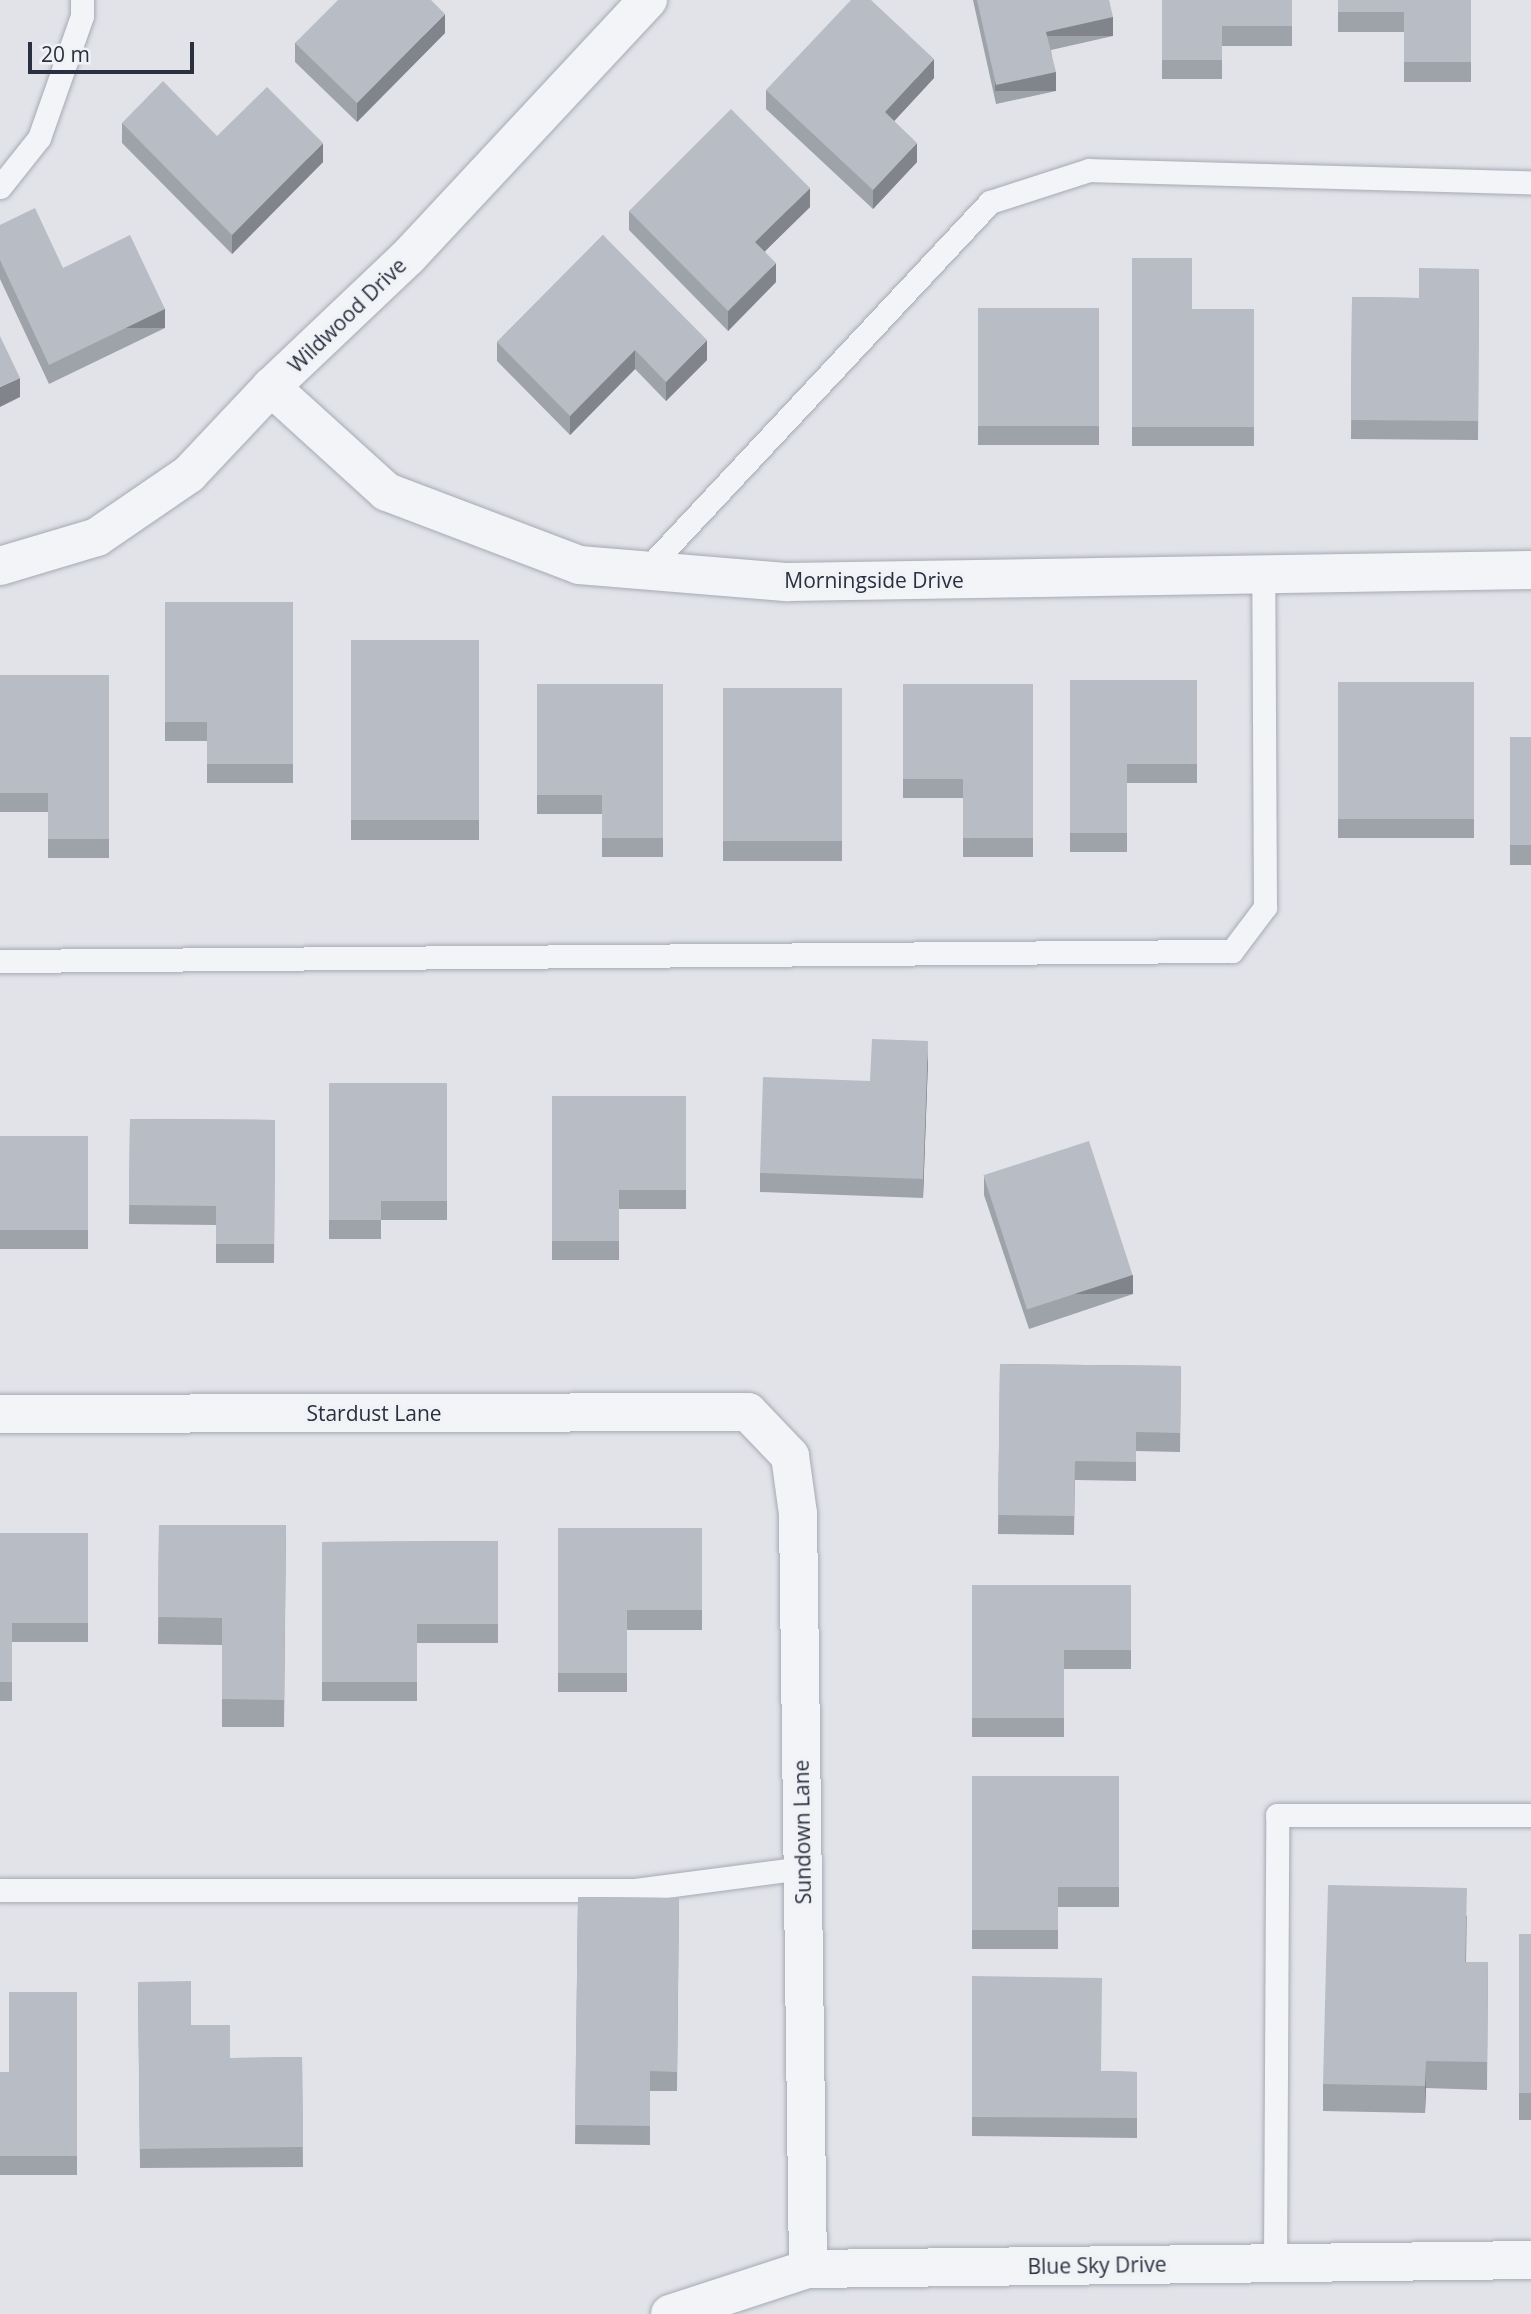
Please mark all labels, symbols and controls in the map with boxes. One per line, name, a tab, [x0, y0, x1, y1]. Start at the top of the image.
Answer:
scale bar	[32, 28, 198, 72]
text: 20 m	[41, 40, 90, 68]
street label: Wildwood Drive	[283, 252, 411, 378]
street label: Morningside Drive	[784, 567, 964, 593]
street label: Stardust Lane	[306, 1400, 442, 1426]
street label: Sundown Lane	[788, 1759, 816, 1905]
street label: Blue Sky Drive	[1027, 2251, 1167, 2279]

